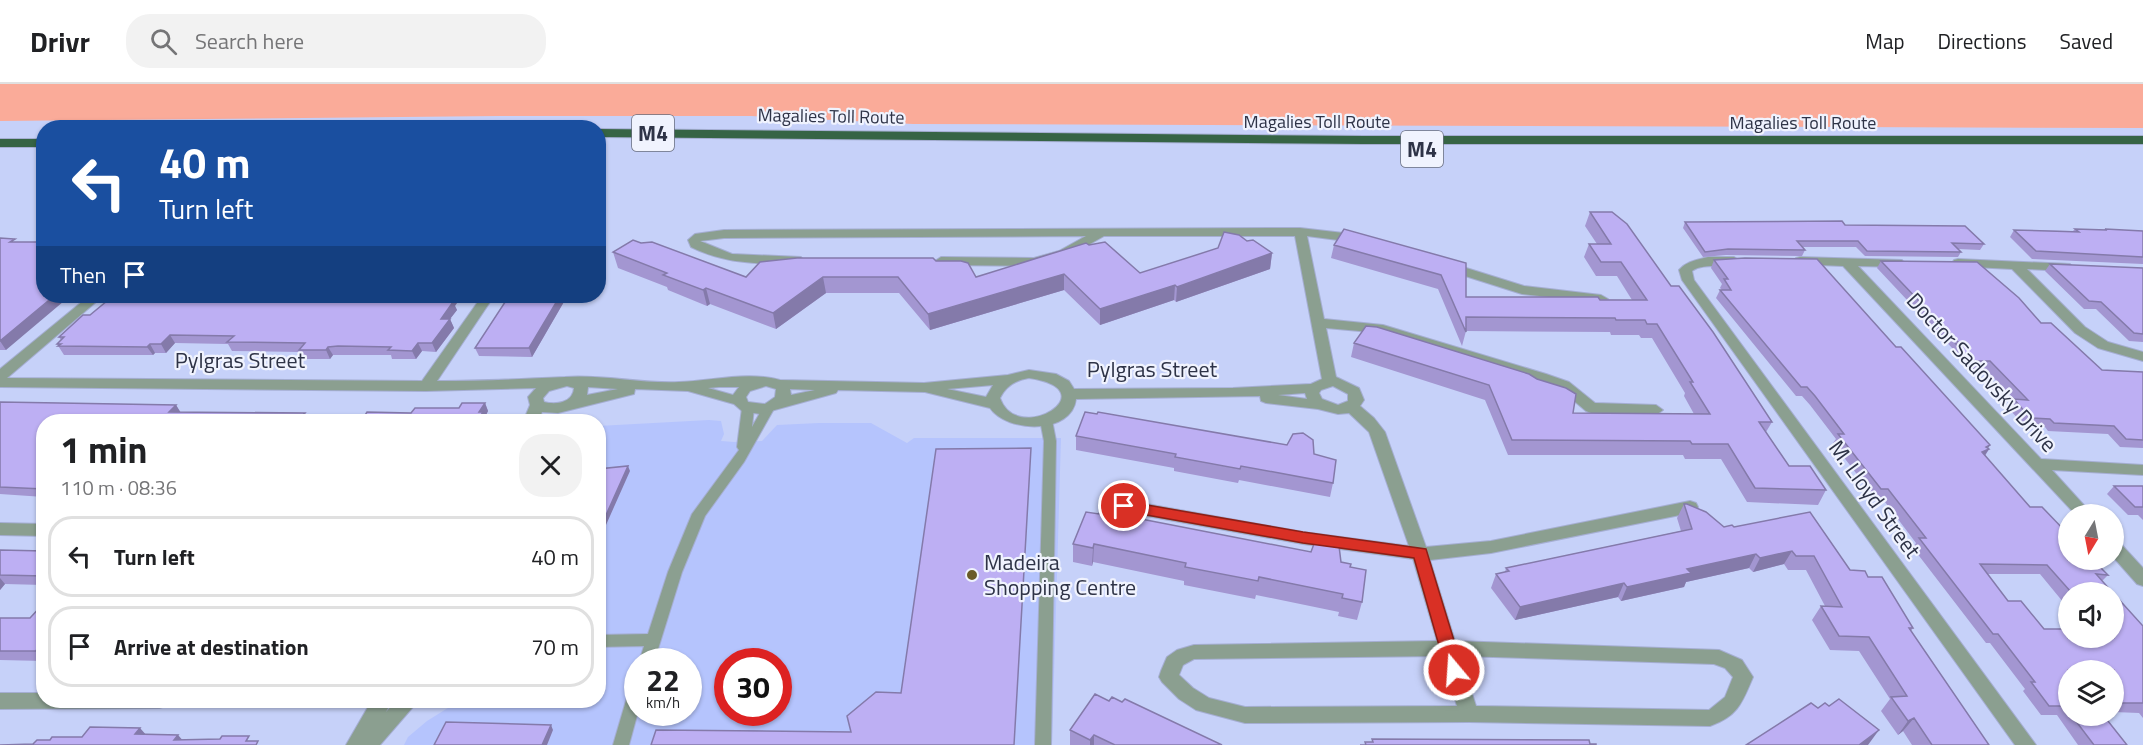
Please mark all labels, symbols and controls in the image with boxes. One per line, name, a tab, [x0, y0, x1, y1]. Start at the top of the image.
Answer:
search box	[126, 14, 546, 68]
text: Drivr	[30, 20, 90, 63]
text: Search here	[195, 24, 304, 58]
icon: search	[147, 25, 180, 58]
text: Map	[1865, 25, 1905, 57]
text: Directions	[1938, 25, 2027, 57]
text: Saved	[2060, 25, 2113, 57]
street label: Magalies Toll Route	[757, 101, 905, 131]
street label: Magalies Toll Route	[1244, 108, 1390, 135]
street label: Magalies Toll Route	[1730, 109, 1876, 136]
road number: M4	[632, 115, 674, 151]
text: 40 m	[159, 130, 251, 194]
road number: M4	[1401, 131, 1443, 167]
icon: left	[60, 144, 138, 222]
text: Turn left	[159, 188, 253, 229]
text: Then	[60, 258, 106, 292]
icon: arrive	[118, 258, 151, 291]
street label: Doctor Sadovsky Drive	[1899, 284, 2065, 460]
street label: Pylgras Street	[175, 343, 306, 377]
street label: Pylgras Street	[1087, 352, 1218, 386]
text: 1 min	[60, 422, 147, 477]
street label: M. Lloyd Street	[1820, 433, 1930, 565]
button: close	[519, 434, 582, 497]
text: 110 m · 08:36	[60, 472, 177, 503]
pin	[1098, 480, 1149, 531]
icon: arrive	[1107, 489, 1140, 522]
north arrow	[2058, 504, 2124, 570]
map controls	[2058, 504, 2124, 726]
icon: left	[63, 540, 96, 573]
text: Turn left	[114, 540, 195, 574]
text: 40 m	[531, 540, 579, 574]
place label: Madeira Shopping Centre	[984, 545, 1136, 604]
marker: Madeira Shopping Centre	[965, 568, 979, 582]
button: sound	[2058, 582, 2124, 648]
icon: arrive	[63, 630, 96, 663]
text: Arrive at destination	[114, 630, 309, 664]
text: 70 m	[531, 630, 579, 664]
position arrow	[1422, 638, 1486, 702]
speed limit sign: 30	[714, 648, 792, 726]
text: 22	[646, 657, 680, 703]
button: layers	[2058, 660, 2124, 726]
text: km/h	[646, 691, 680, 714]

